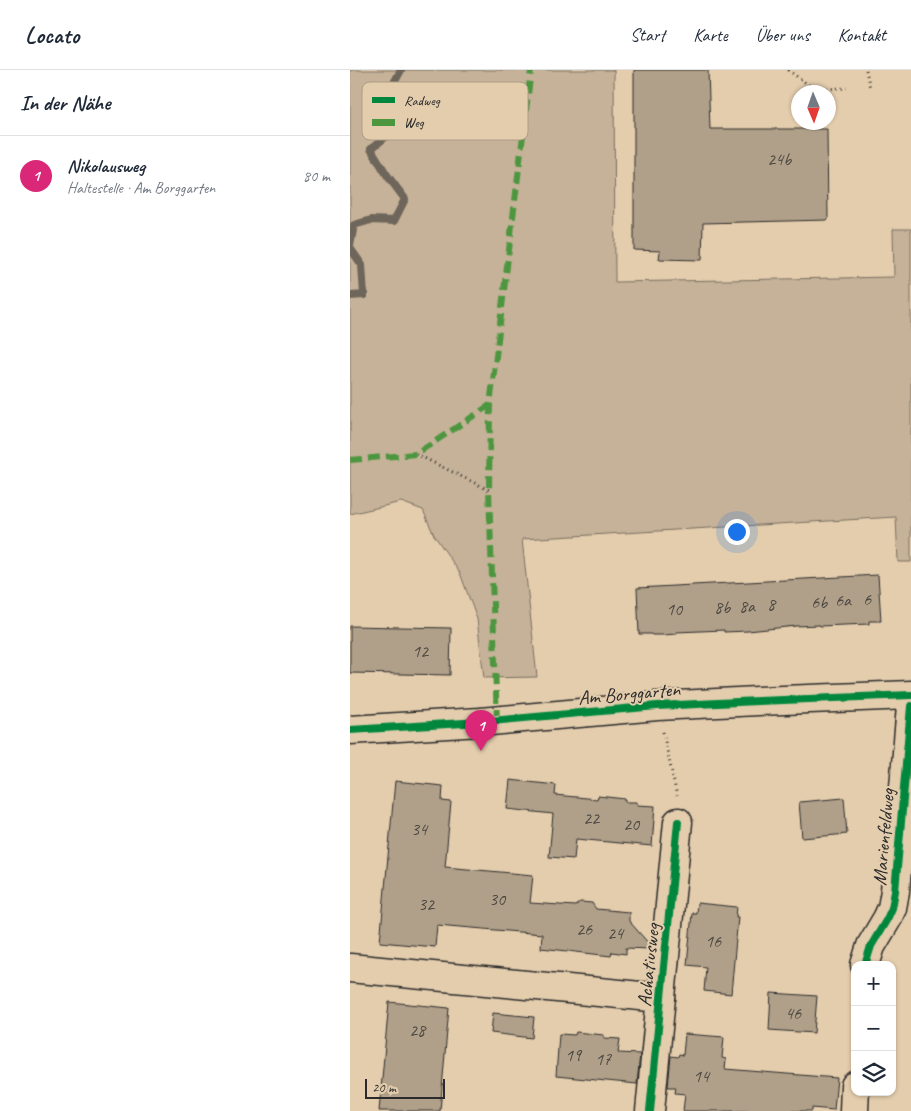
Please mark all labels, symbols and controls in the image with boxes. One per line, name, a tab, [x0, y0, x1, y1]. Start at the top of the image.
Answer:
text: Locato	[25, 20, 79, 50]
text: Start	[630, 24, 665, 46]
text: Karte	[693, 24, 728, 46]
text: Über uns	[756, 24, 810, 46]
text: Kontakt	[838, 24, 886, 46]
legend	[362, 82, 528, 140]
north arrow	[791, 85, 836, 130]
text: In der Nähe	[20, 90, 110, 116]
text: Radweg	[404, 92, 441, 109]
text: Weg	[404, 114, 425, 131]
house number: 24b	[767, 148, 792, 170]
text: Nikolausweg	[67, 154, 145, 178]
text: 1	[32, 166, 40, 186]
text: 80 m	[303, 166, 330, 186]
text: Haltestelle · Am Borggarten	[67, 178, 215, 198]
your location	[724, 519, 750, 545]
house number: 6	[863, 588, 872, 610]
house number: 6a	[835, 589, 852, 611]
house number: 6b	[811, 591, 828, 613]
house number: 8	[767, 593, 777, 615]
house number: 8a	[739, 595, 756, 617]
house number: 8b	[714, 596, 731, 618]
house number: 10	[666, 598, 684, 620]
house number: 12	[412, 640, 430, 662]
street label: Am Borggarten	[577, 677, 682, 710]
pin: 1	[465, 710, 497, 751]
street label: Marienfeldweg	[867, 787, 900, 887]
house number: 22	[583, 807, 601, 829]
house number: 20	[623, 813, 641, 835]
house number: 34	[411, 818, 429, 840]
house number: 30	[489, 888, 507, 910]
house number: 32	[418, 893, 436, 915]
house number: 26	[576, 918, 593, 940]
street label: Achatiusweg	[632, 920, 665, 1008]
house number: 24	[607, 922, 625, 944]
house number: 16	[705, 930, 722, 952]
map controls	[851, 961, 896, 1096]
button: +	[851, 961, 896, 1006]
house number: 46	[785, 1002, 802, 1024]
button: −	[851, 1006, 896, 1051]
house number: 28	[409, 1019, 427, 1041]
house number: 19	[565, 1044, 583, 1066]
house number: 17	[595, 1048, 612, 1070]
button: layers	[851, 1051, 896, 1096]
house number: 14	[693, 1065, 711, 1087]
scale bar	[365, 1076, 445, 1099]
text: 20 m	[372, 1079, 396, 1096]

